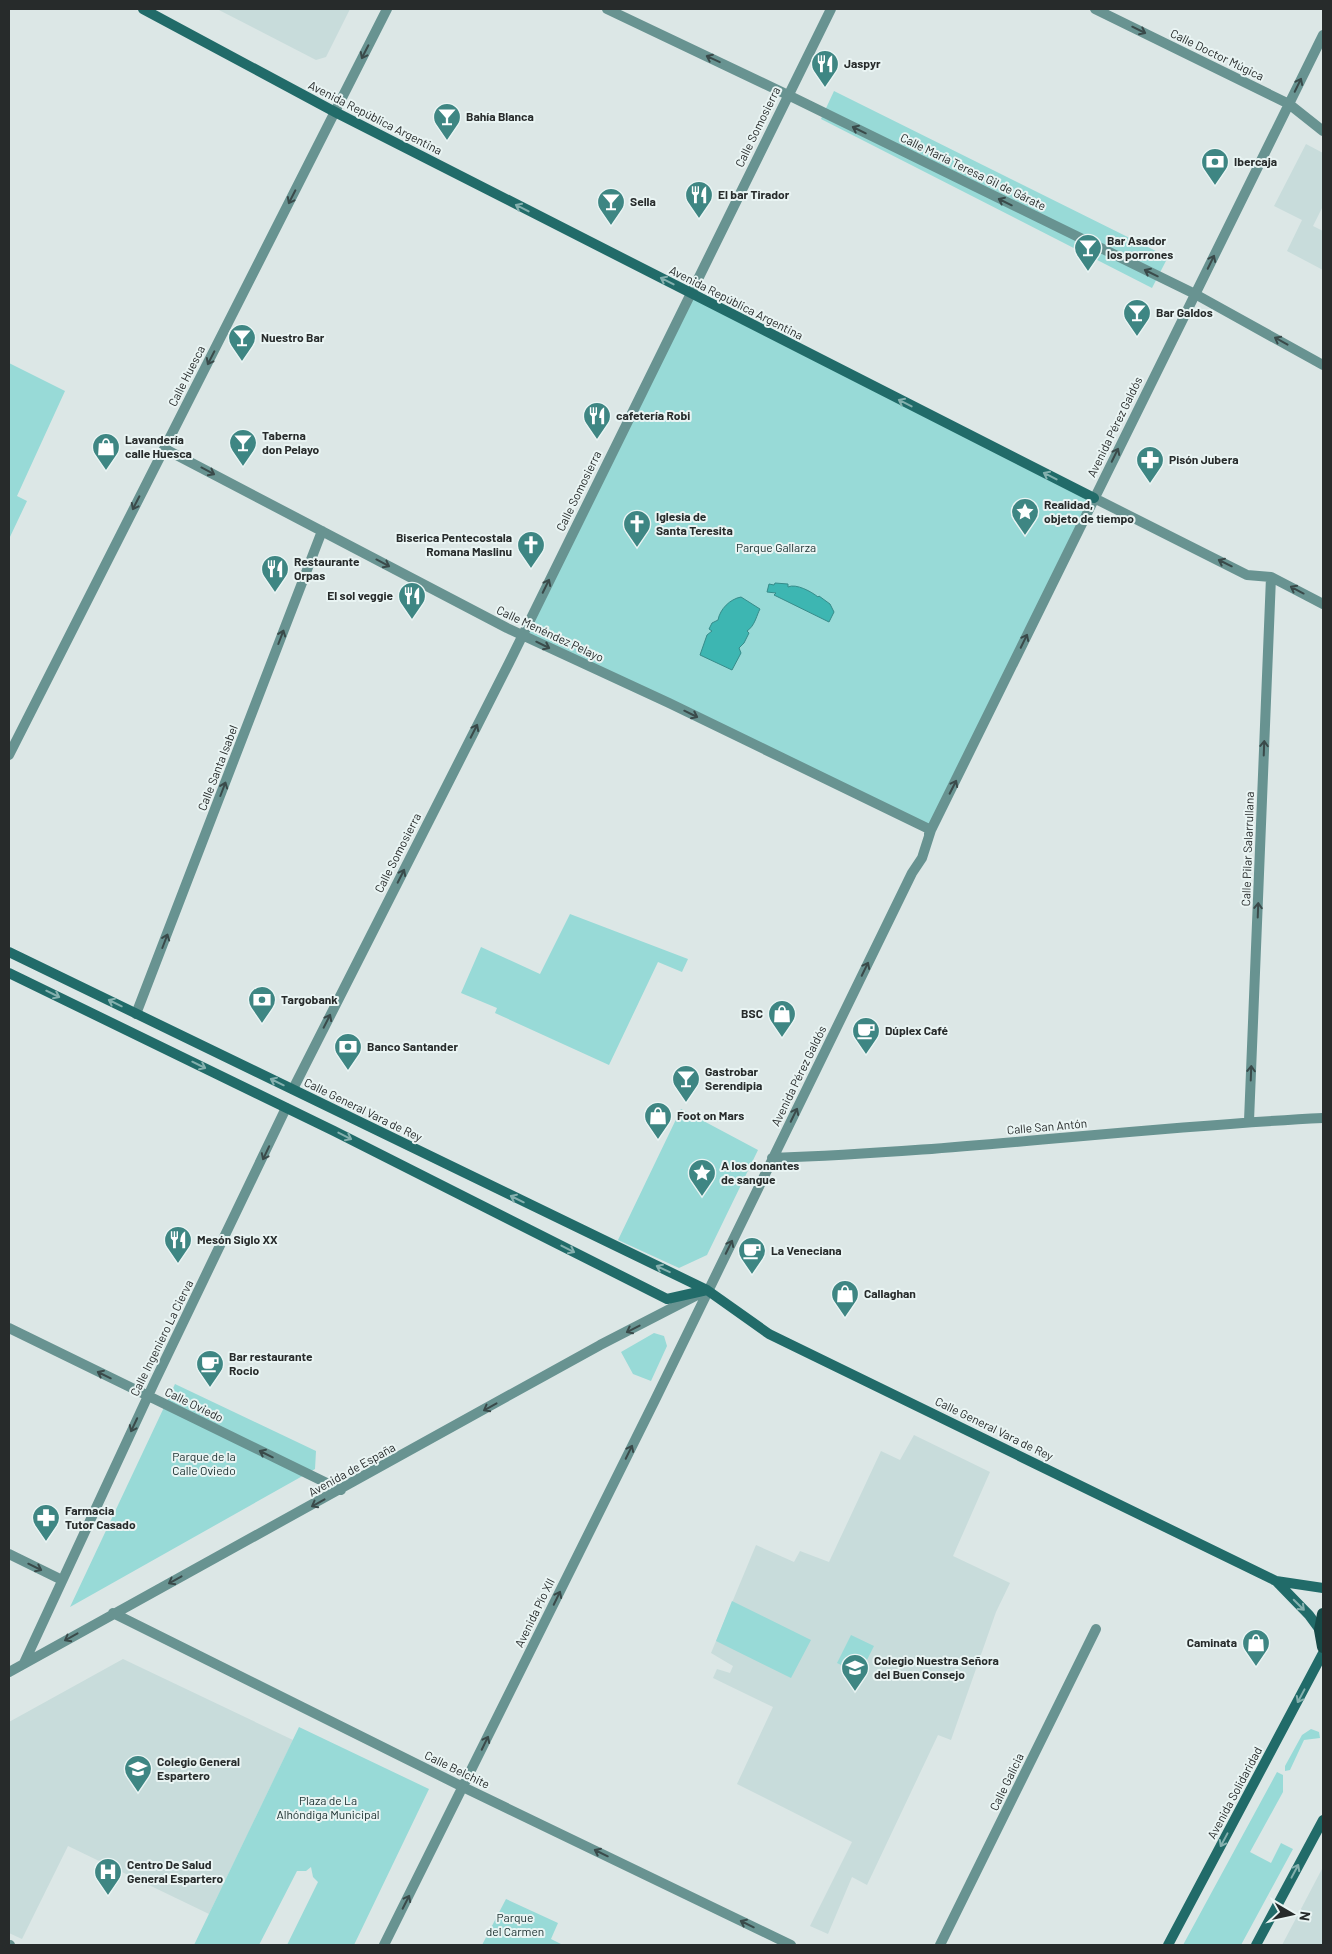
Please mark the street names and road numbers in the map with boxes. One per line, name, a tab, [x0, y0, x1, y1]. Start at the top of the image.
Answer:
street label: Calle Doctor Múgica	[1168, 25, 1266, 83]
street label: Avenida República Argentina	[306, 77, 445, 157]
street label: Calle Somosierra	[732, 84, 783, 169]
street label: Calle María Teresa Gil de Gárate	[898, 130, 1049, 213]
street label: Avenida República Argentina	[667, 262, 806, 342]
street label: Calle Huesca	[165, 343, 207, 408]
street label: Avenida Pérez Galdós	[1084, 374, 1145, 479]
street label: Calle Somosierra	[553, 448, 604, 533]
street label: Calle Menéndez Pelayo	[495, 602, 606, 664]
street label: Calle Santa Isabel	[194, 723, 240, 813]
street label: Calle Pilar Salarrullana	[1238, 791, 1256, 907]
street label: Calle Somosierra	[371, 810, 423, 895]
street label: Avenida Pérez Galdós	[768, 1023, 829, 1128]
street label: Calle General Vara de Rey	[302, 1074, 425, 1144]
street label: Calle San Antón	[1006, 1116, 1088, 1136]
street label: Calle Ingeniero La Cierva	[127, 1277, 195, 1398]
street label: Calle Oviedo	[163, 1384, 226, 1424]
street label: Calle General Vara de Rey	[933, 1393, 1056, 1463]
street label: Avenida de España	[306, 1439, 397, 1499]
street label: Avenida Pío XII	[511, 1576, 557, 1649]
street label: Avenida Solidaridad	[1204, 1744, 1264, 1841]
street label: Calle Belchite	[423, 1747, 492, 1791]
street label: Calle Galicia	[986, 1750, 1026, 1813]

